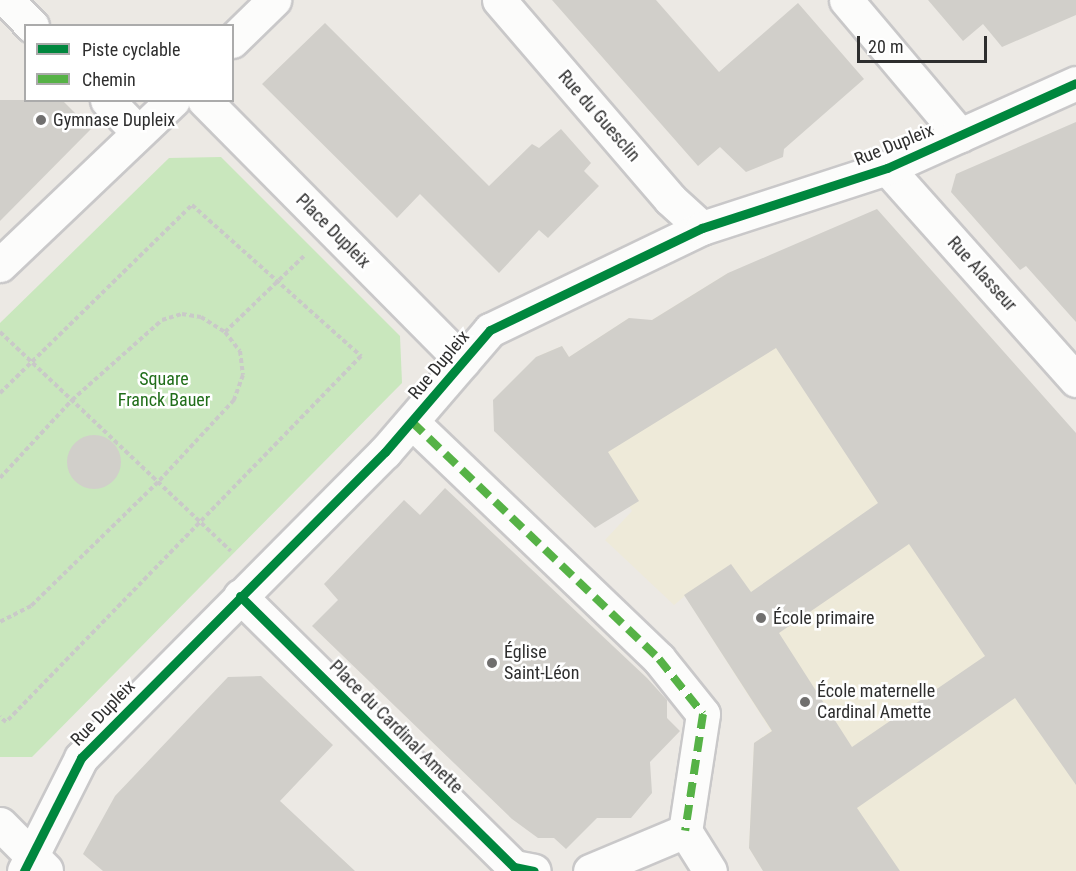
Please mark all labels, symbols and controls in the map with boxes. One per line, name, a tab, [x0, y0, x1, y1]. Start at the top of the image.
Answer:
legend	[24, 24, 234, 102]
scale bar	[860, 24, 990, 62]
text: 20 m	[868, 36, 903, 57]
text: Piste cyclable	[82, 39, 180, 60]
street label: Rue du Guesclin	[553, 66, 645, 166]
text: Chemin	[82, 69, 136, 90]
place label: Gymnase Dupleix	[53, 109, 175, 131]
marker: Gymnase Dupleix	[34, 113, 48, 127]
street label: Rue Dupleix	[851, 119, 937, 171]
street label: Place Dupleix	[291, 189, 375, 273]
street label: Rue Alasseur	[943, 232, 1021, 316]
street label: Rue Dupleix	[404, 326, 474, 404]
park label: Square Franck Bauer	[118, 369, 210, 412]
place label: École primaire	[773, 607, 874, 629]
marker: École primaire	[754, 611, 768, 625]
place label: Église Saint-Léon	[504, 642, 579, 684]
street label: Place du Cardinal Amette	[325, 656, 467, 798]
marker: Église Saint-Léon	[485, 656, 499, 670]
street label: Rue Dupleix	[66, 676, 140, 750]
place label: École maternelle Cardinal Amette	[817, 681, 935, 724]
marker: École maternelle Cardinal Amette	[798, 695, 812, 709]

